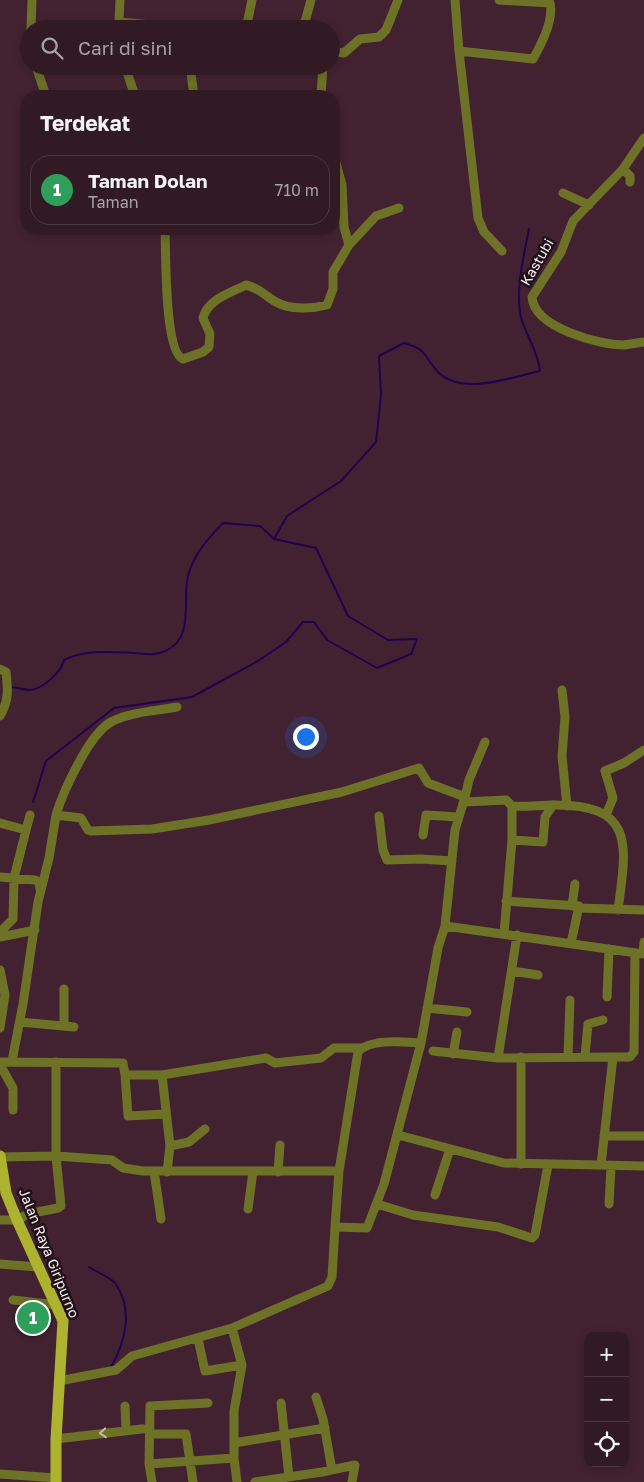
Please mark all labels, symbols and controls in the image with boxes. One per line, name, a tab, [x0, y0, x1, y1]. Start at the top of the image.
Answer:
search box	[20, 20, 340, 75]
icon: search	[38, 34, 66, 62]
text: Cari di sini	[78, 36, 172, 59]
text: Terdekat	[40, 110, 130, 136]
text: Taman Dolan	[88, 169, 208, 192]
text: 1	[53, 180, 61, 200]
text: 710 m	[275, 180, 319, 200]
text: Taman	[88, 192, 139, 212]
street label: Kastubi	[516, 235, 557, 288]
your location	[293, 724, 319, 750]
street label: Jalan Raya Giripurno	[16, 1185, 83, 1320]
pin: 1	[17, 1299, 49, 1337]
map controls	[584, 1332, 629, 1467]
button: +	[584, 1332, 629, 1377]
button: −	[584, 1377, 629, 1422]
button: locate	[584, 1422, 629, 1467]
one-way arrow	[98, 1427, 106, 1438]

